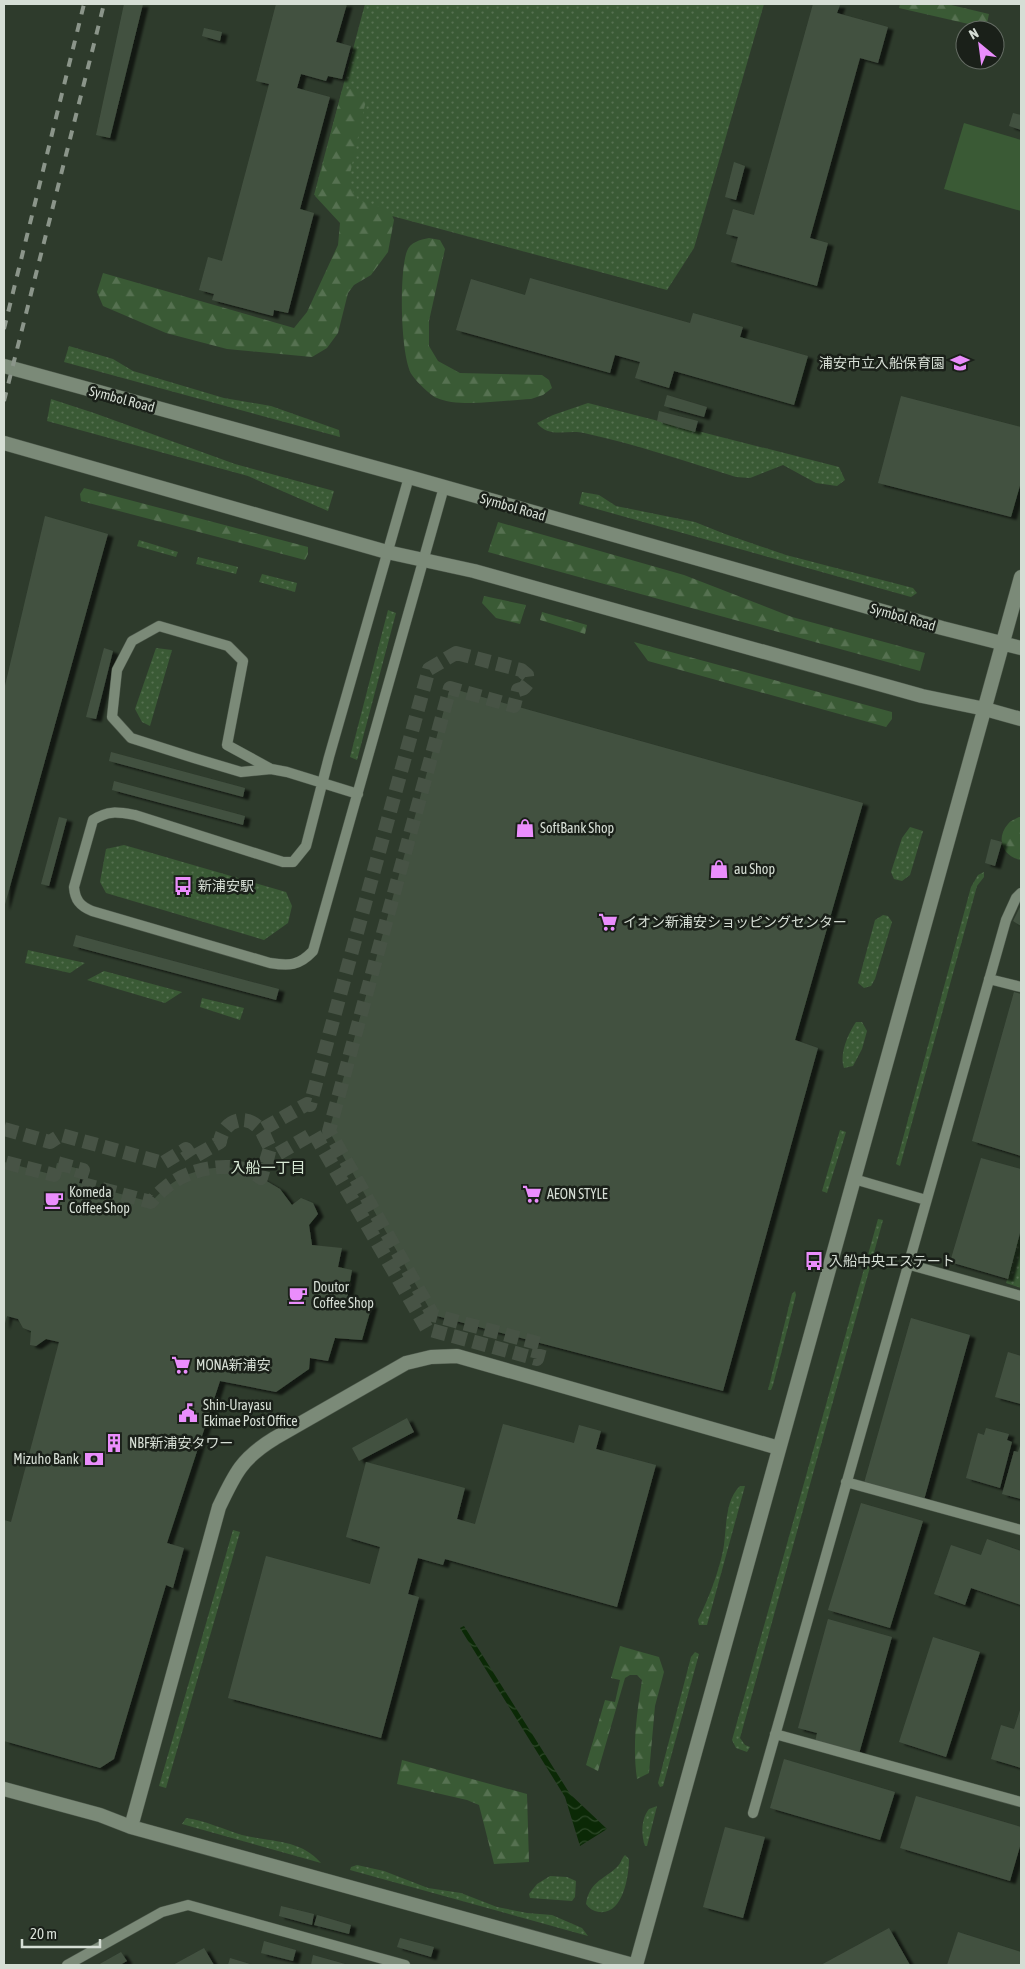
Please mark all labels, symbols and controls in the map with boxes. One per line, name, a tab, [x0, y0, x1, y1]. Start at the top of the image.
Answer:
north arrow	[955, 20, 1005, 70]
text: N	[966, 25, 981, 43]
school or university icon: 浦安市立入船保育園	[949, 352, 971, 374]
place label: 浦安市立入船保育園	[819, 355, 945, 371]
street label: Symbol Road	[87, 383, 157, 415]
street label: Symbol Road	[479, 490, 547, 524]
street label: Symbol Road	[869, 600, 937, 634]
shop icon: SoftBank Shop	[514, 817, 536, 839]
place label: SoftBank Shop	[540, 820, 615, 836]
shop icon: au Shop	[708, 858, 730, 880]
place label: au Shop	[734, 861, 775, 877]
bus stop icon: 新浦安駅	[172, 875, 194, 897]
place label: 新浦安駅	[198, 878, 254, 894]
supermarket icon: イオン新浦安ショッピングセンター	[597, 911, 619, 933]
place label: イオン新浦安ショッピングセンター	[623, 914, 847, 930]
district label: 入船一丁目	[230, 1159, 306, 1176]
supermarket icon: AEON STYLE	[521, 1183, 543, 1205]
place label: Komeda Coffee Shop	[69, 1184, 130, 1216]
place label: AEON STYLE	[547, 1186, 608, 1202]
cafe icon: Komeda Coffee Shop	[43, 1189, 65, 1211]
bus stop icon: 入船中央エステート	[803, 1250, 825, 1272]
place label: 入船中央エステート	[829, 1253, 955, 1269]
place label: Doutor Coffee Shop	[313, 1279, 374, 1311]
cafe icon: Doutor Coffee Shop	[287, 1284, 309, 1306]
supermarket icon: MONA新浦安	[170, 1354, 192, 1376]
place label: MONA新浦安	[196, 1357, 271, 1373]
place label: Shin-Urayasu Ekimae Post Office	[203, 1397, 298, 1429]
public building icon: Shin-Urayasu Ekimae Post Office	[177, 1402, 199, 1424]
building icon: NBF新浦安タワー	[103, 1432, 125, 1454]
place label: NBF新浦安タワー	[129, 1435, 234, 1451]
bank icon: Mizuho Bank	[83, 1448, 105, 1470]
place label: Mizuho Bank	[13, 1451, 79, 1467]
scale bar	[22, 1916, 100, 1948]
text: 20 m	[30, 1925, 57, 1942]

